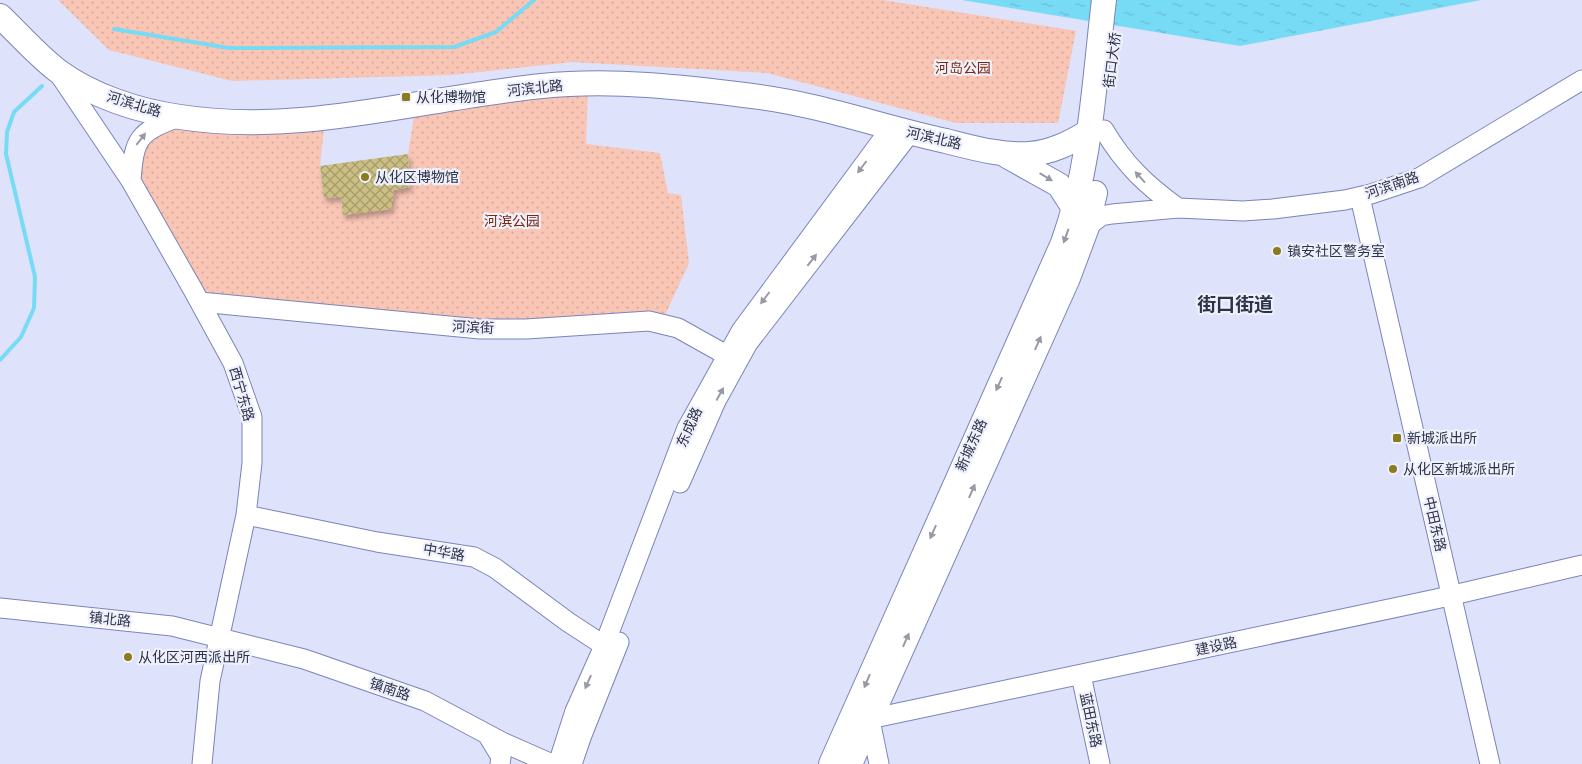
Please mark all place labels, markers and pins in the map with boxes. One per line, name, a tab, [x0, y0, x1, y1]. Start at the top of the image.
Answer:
place label: 从化博物馆	[416, 89, 486, 105]
marker: 从化博物馆	[400, 91, 412, 103]
place label: 从化区博物馆	[375, 169, 459, 185]
marker: 从化区博物馆	[359, 171, 371, 183]
place label: 镇安社区警务室	[1287, 243, 1385, 259]
marker: 镇安社区警务室	[1271, 245, 1283, 257]
place label: 新城派出所	[1407, 430, 1477, 446]
marker: 新城派出所	[1391, 432, 1403, 444]
place label: 从化区新城派出所	[1403, 461, 1515, 477]
marker: 从化区新城派出所	[1387, 463, 1399, 475]
place label: 从化区河西派出所	[138, 649, 250, 665]
marker: 从化区河西派出所	[122, 651, 134, 663]

